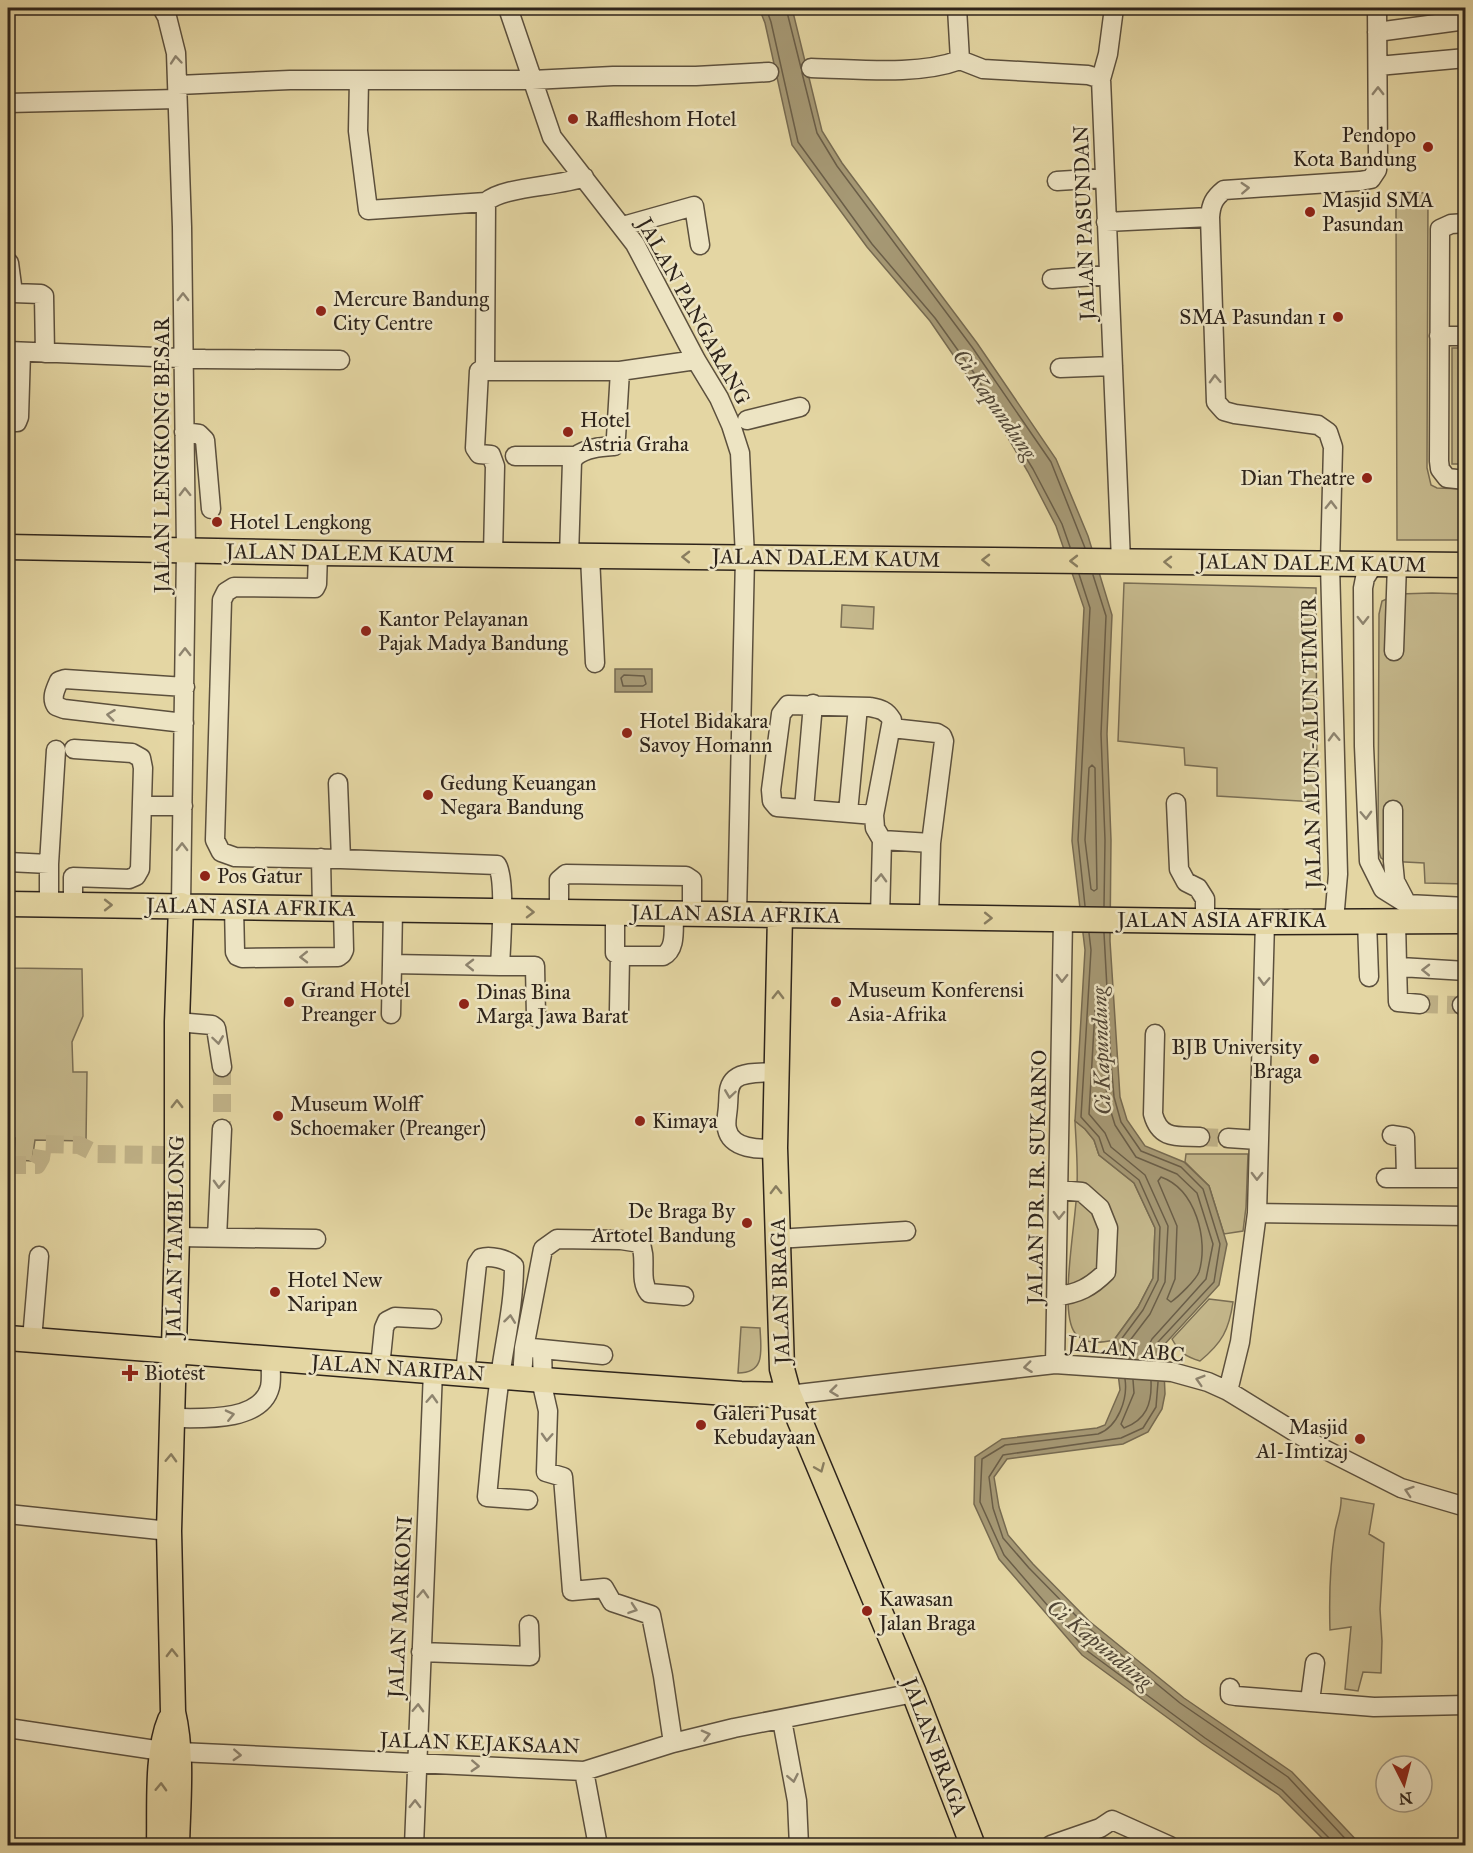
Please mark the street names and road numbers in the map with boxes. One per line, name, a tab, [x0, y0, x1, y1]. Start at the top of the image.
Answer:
street label: JALAN PASUNDAN	[1068, 125, 1100, 323]
street label: JALAN PANGARANG	[631, 211, 756, 409]
street label: JALAN LENGKONG BESAR	[149, 316, 175, 595]
street label: JALAN DALEM KAUM	[224, 538, 454, 568]
street label: JALAN DALEM KAUM	[710, 543, 940, 573]
street label: JALAN DALEM KAUM	[1196, 548, 1426, 578]
street label: JALAN ALUN-ALUN TIMUR	[1295, 596, 1327, 891]
street label: JALAN ASIA AFRIKA	[144, 892, 356, 922]
street label: JALAN ASIA AFRIKA	[629, 899, 841, 929]
street label: JALAN ASIA AFRIKA	[1115, 907, 1327, 933]
street label: JALAN DR. IR. SUKARNO	[1022, 1049, 1052, 1307]
street label: JALAN TAMBLONG	[160, 1135, 190, 1341]
street label: JALAN BRAGA	[764, 1217, 796, 1367]
street label: JALAN ABC	[1064, 1330, 1186, 1368]
street label: JALAN NARIPAN	[308, 1349, 486, 1387]
street label: JALAN MARKONI	[382, 1515, 418, 1701]
street label: JALAN BRAGA	[896, 1672, 973, 1820]
street label: JALAN KEJAKSAAN	[377, 1726, 581, 1759]

